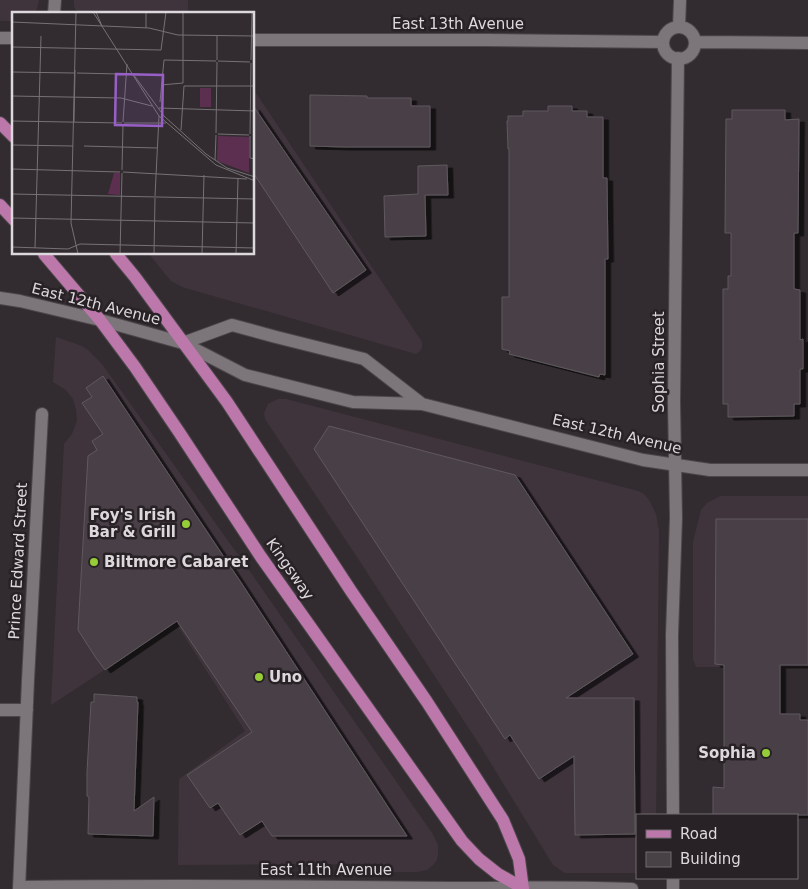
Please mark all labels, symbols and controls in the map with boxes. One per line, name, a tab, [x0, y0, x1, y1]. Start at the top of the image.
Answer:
inset map	[12, 12, 255, 255]
street label: East 13th Avenue	[392, 15, 524, 33]
street label: East 12th Avenue	[30, 279, 162, 329]
street label: Sophia Street	[650, 311, 668, 413]
street label: East 12th Avenue	[551, 410, 683, 458]
street label: Prince Edward Street	[5, 482, 31, 640]
place label: Foy's Irish Bar & Grill	[88, 506, 176, 541]
marker: Foy's Irish Bar & Grill	[180, 518, 192, 530]
street label: Kingsway	[262, 535, 318, 603]
place label: Biltmore Cabaret	[104, 553, 248, 571]
marker: Biltmore Cabaret	[88, 556, 100, 568]
place label: Uno	[269, 668, 302, 686]
marker: Uno	[253, 671, 265, 683]
place label: Sophia	[698, 744, 756, 762]
marker: Sophia	[760, 747, 772, 759]
legend	[636, 814, 798, 879]
text: Road	[680, 825, 718, 843]
text: Building	[680, 850, 741, 868]
street label: East 11th Avenue	[260, 861, 392, 879]

